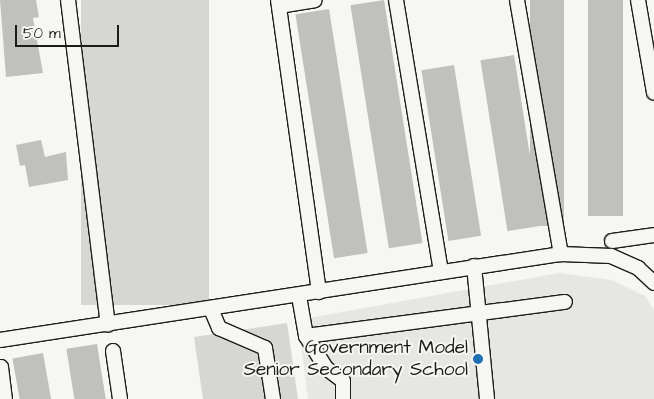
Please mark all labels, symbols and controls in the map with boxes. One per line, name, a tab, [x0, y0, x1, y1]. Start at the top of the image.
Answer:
scale bar	[18, 15, 121, 47]
text: 50 m	[23, 23, 61, 44]
place label: Government Model Senior Secondary School	[244, 337, 468, 381]
marker: Government Model Senior Secondary School	[472, 353, 484, 365]

